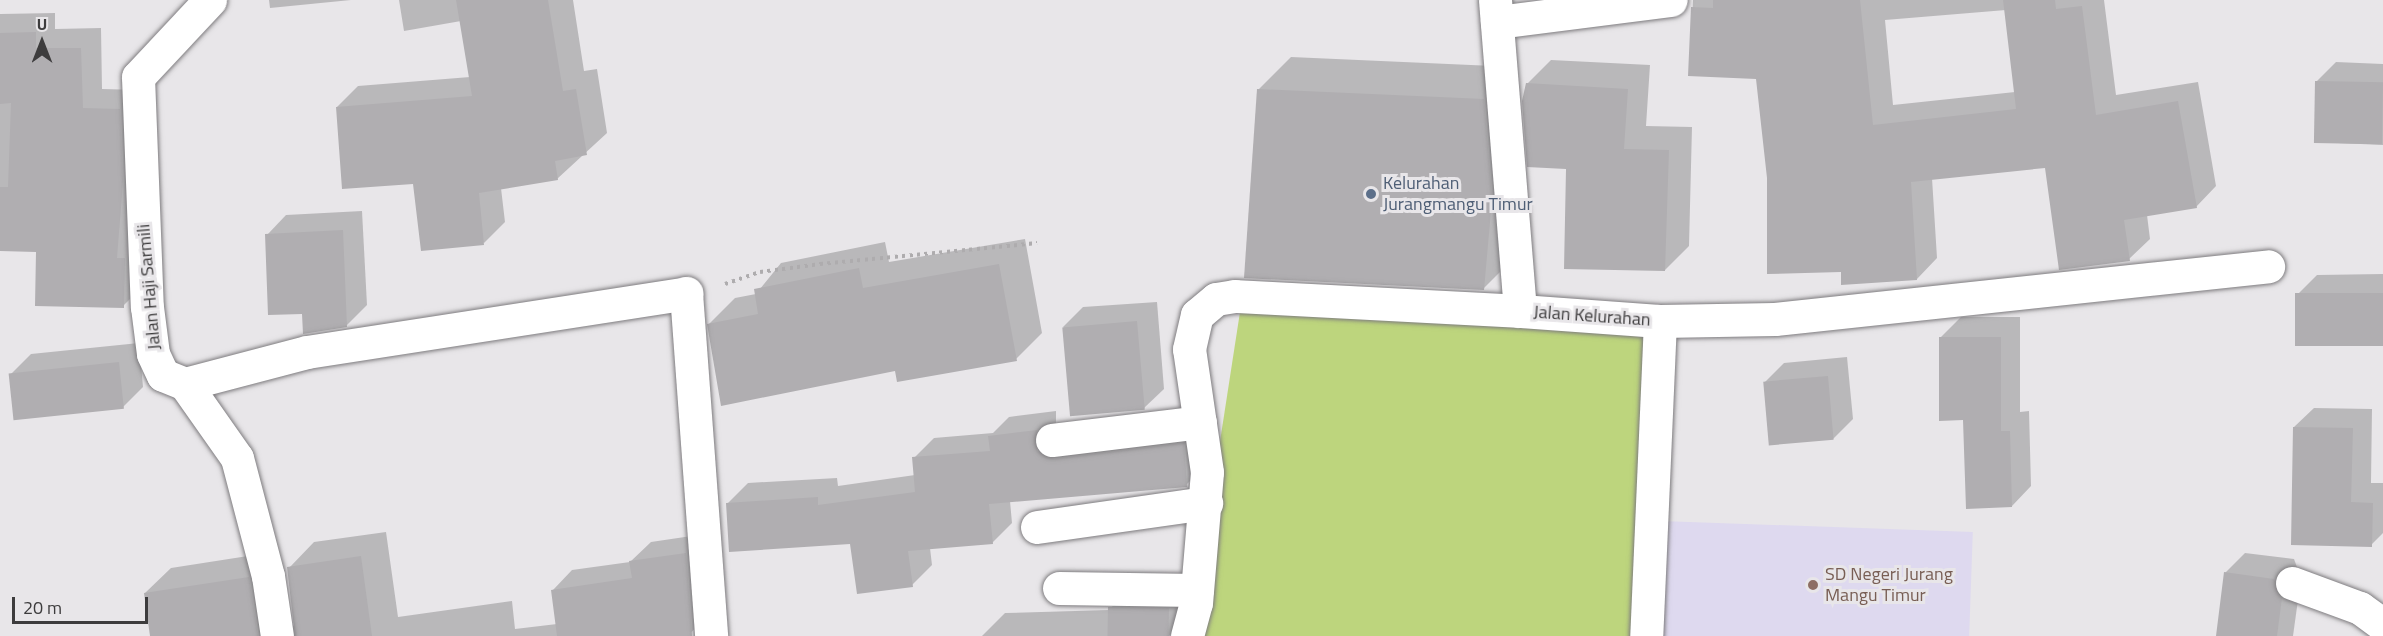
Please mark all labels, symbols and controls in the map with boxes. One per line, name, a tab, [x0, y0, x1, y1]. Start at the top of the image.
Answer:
north arrow	[12, 12, 72, 72]
text: U	[37, 12, 47, 36]
place label: Kelurahan Jurangmangu Timur	[1383, 173, 1533, 216]
marker: Kelurahan Jurangmangu Timur	[1364, 187, 1378, 201]
street label: Jalan Haji Sarmili	[133, 223, 165, 351]
street label: Jalan Kelurahan	[1533, 301, 1651, 331]
place label: SD Negeri Jurang Mangu Timur	[1825, 564, 1953, 606]
marker: SD Negeri Jurang Mangu Timur	[1806, 578, 1820, 592]
scale bar	[15, 585, 152, 623]
text: 20 m	[23, 594, 62, 621]

